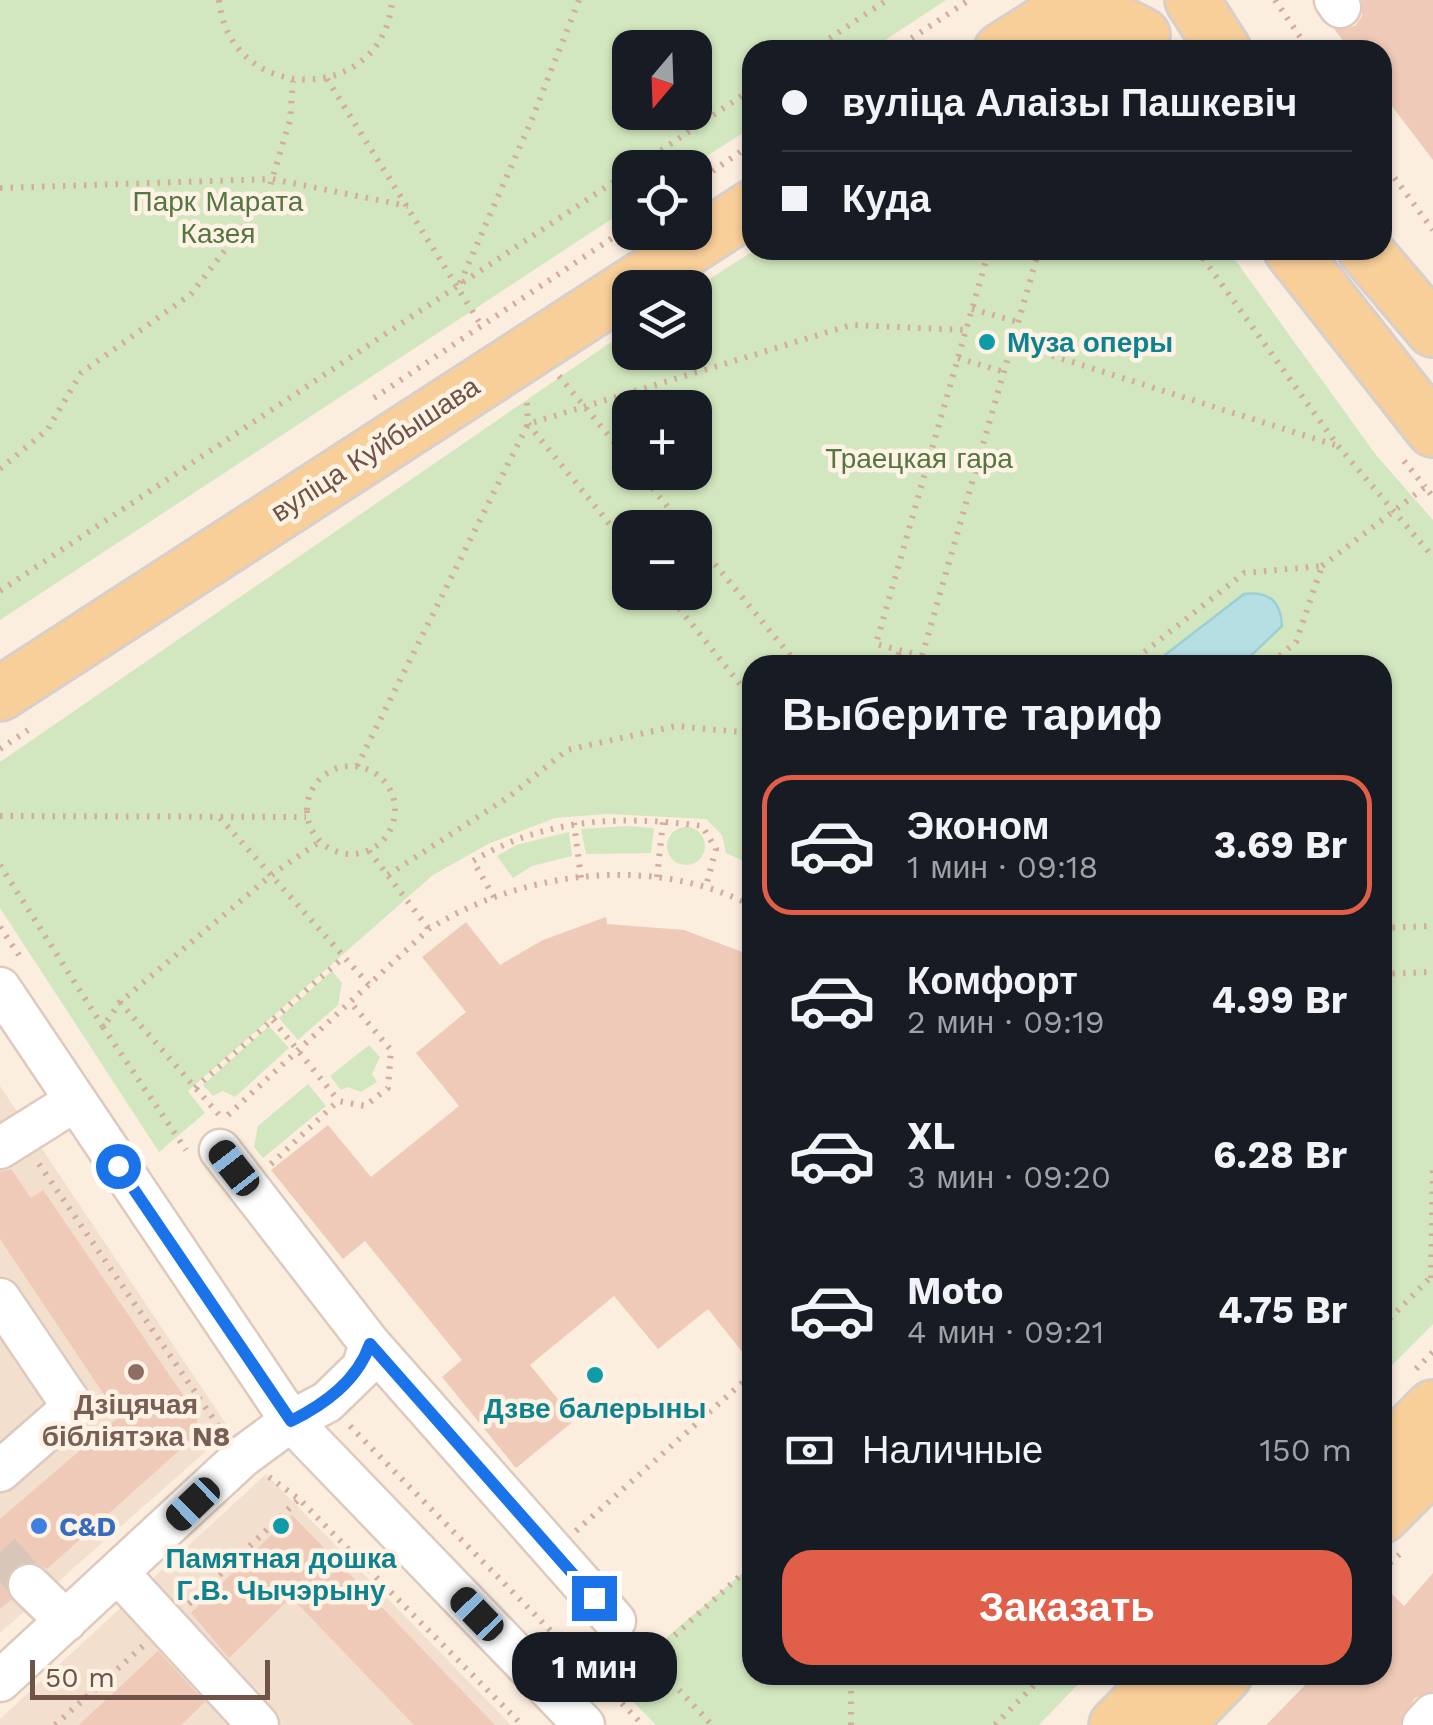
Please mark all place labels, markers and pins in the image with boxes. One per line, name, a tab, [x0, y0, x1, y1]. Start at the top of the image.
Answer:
place label: Муза оперы	[1007, 326, 1173, 359]
marker: Муза оперы	[976, 331, 998, 353]
marker: Дзіцячая бібліятэка N8	[125, 1361, 147, 1383]
marker: Дзве балерыны	[584, 1364, 606, 1386]
place label: Дзіцячая бібліятэка N8	[42, 1388, 230, 1453]
place label: Дзве балерыны	[484, 1392, 706, 1425]
place label: C&D	[59, 1510, 116, 1543]
marker: C&D	[28, 1515, 50, 1537]
marker: Памятная дошка Г.В. Чычэрыну	[270, 1515, 292, 1537]
place label: Памятная дошка Г.В. Чычэрыну	[165, 1542, 397, 1607]

